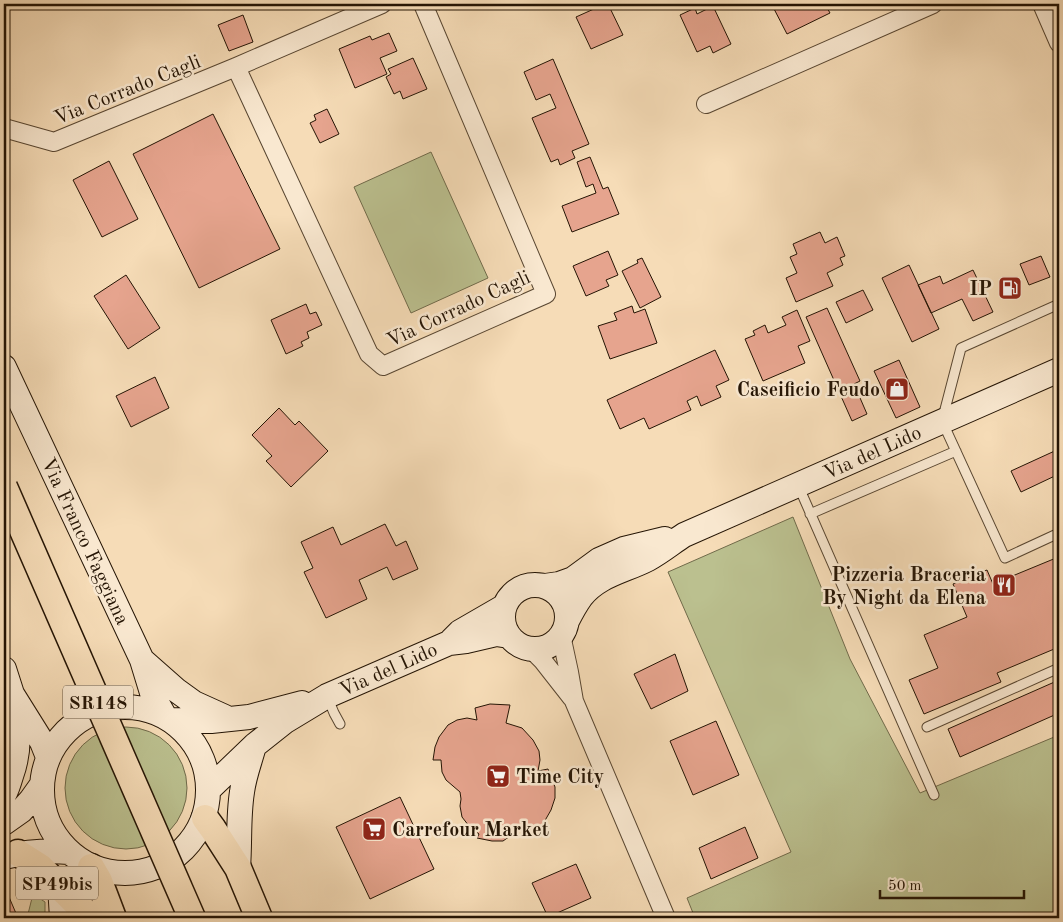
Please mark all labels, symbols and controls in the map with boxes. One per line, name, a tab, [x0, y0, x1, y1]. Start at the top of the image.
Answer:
street label: Via Corrado Cagli	[52, 52, 204, 129]
street label: Via Corrado Cagli	[384, 268, 534, 352]
fuel station icon: IP	[997, 275, 1023, 301]
place label: IP	[969, 280, 992, 300]
shop icon: Caseificio Feudo	[884, 376, 910, 402]
place label: Caseificio Feudo	[737, 381, 880, 401]
street label: Via del Lido	[821, 423, 925, 484]
street label: Via Franco Faggiana	[37, 455, 132, 629]
place label: Pizzeria Braceria By Night da Elena	[822, 566, 986, 609]
restaurant icon: Pizzeria Braceria By Night da Elena	[991, 572, 1017, 598]
street label: Via del Lido	[337, 640, 441, 701]
road number: SR148	[63, 686, 133, 719]
supermarket icon: Time City	[485, 763, 511, 789]
place label: Time City	[516, 768, 604, 788]
supermarket icon: Carrefour Market	[361, 816, 387, 842]
place label: Carrefour Market	[392, 821, 549, 841]
road number: SP49bis	[16, 866, 98, 900]
scale bar	[880, 867, 1024, 899]
text: 50 m	[888, 879, 922, 894]

